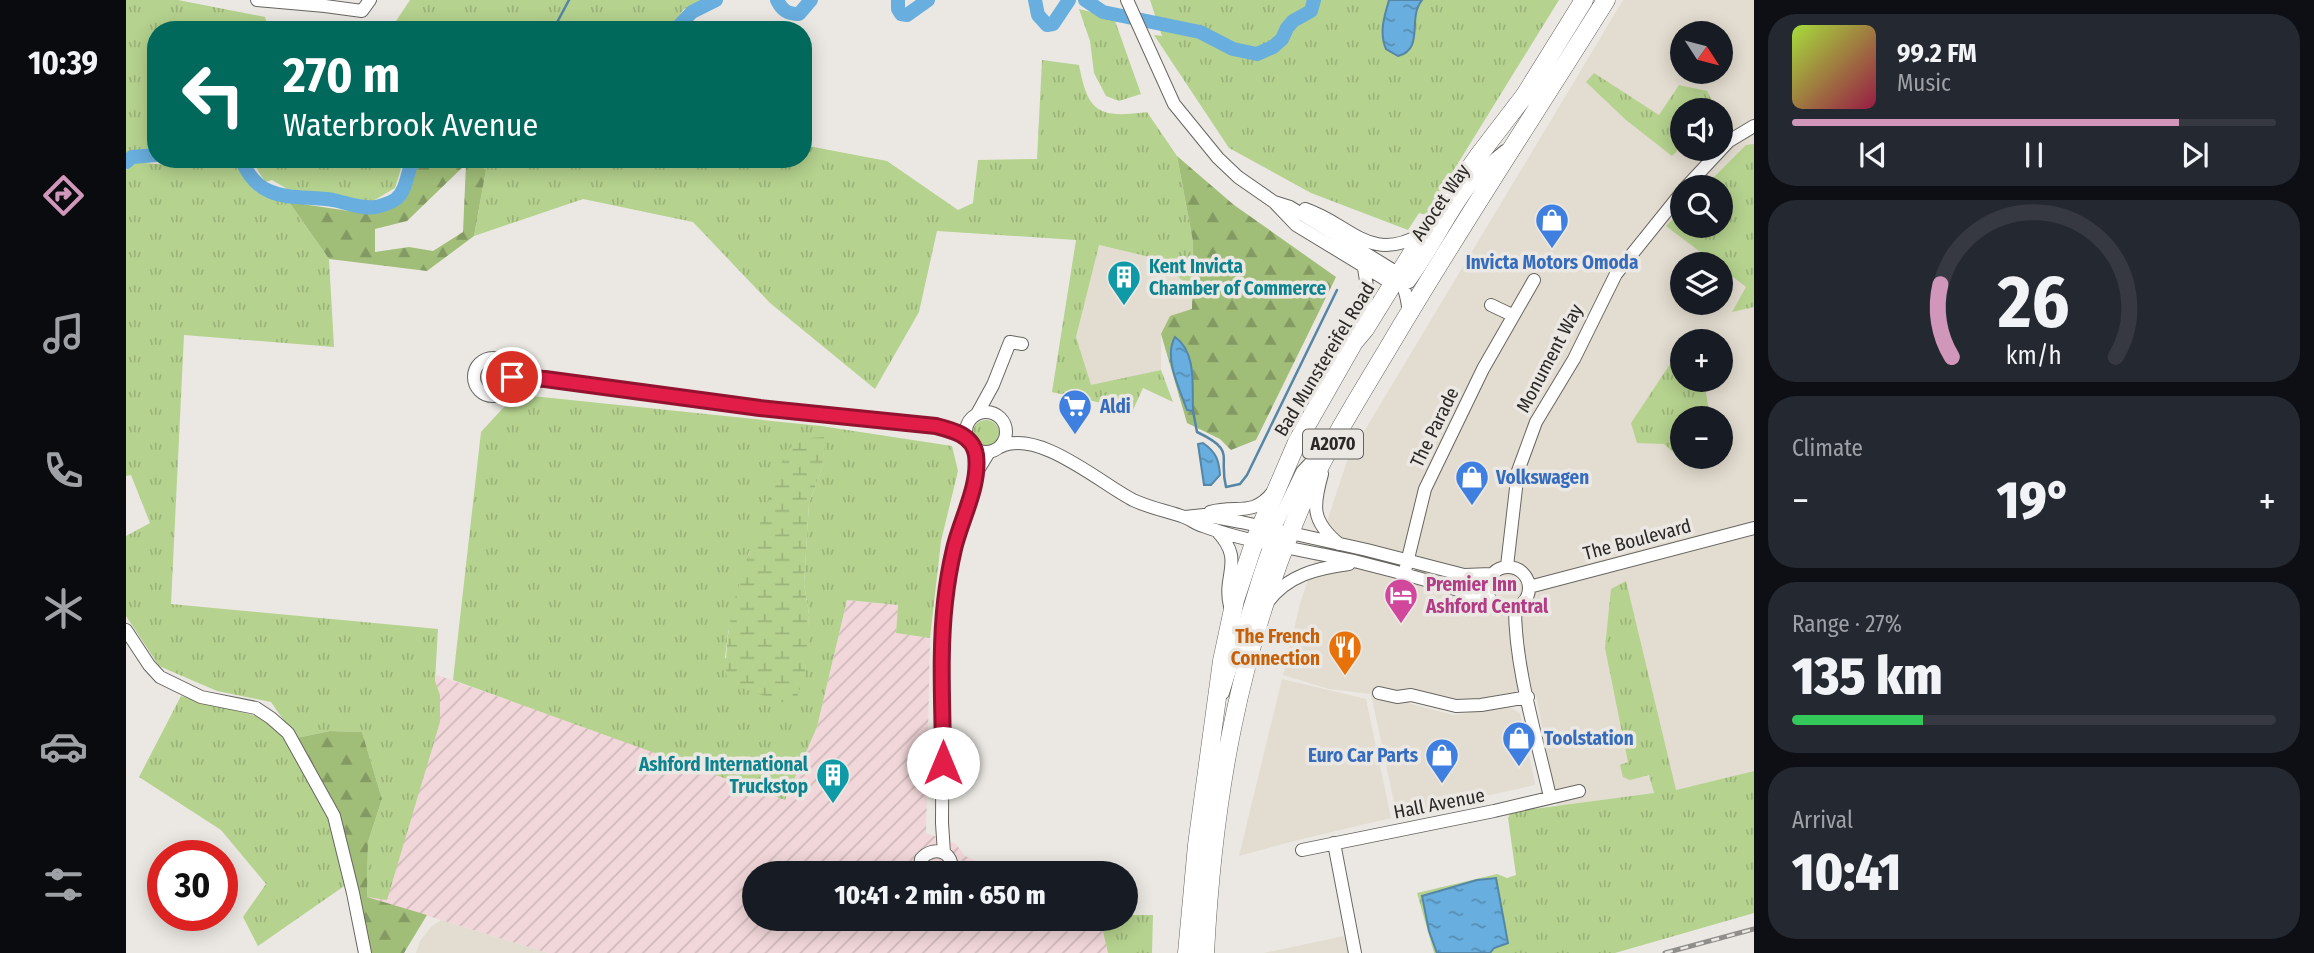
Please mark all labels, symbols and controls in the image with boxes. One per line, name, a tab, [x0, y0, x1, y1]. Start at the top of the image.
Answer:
north arrow	[1670, 21, 1732, 84]
map controls	[1670, 21, 1733, 469]
text: 99.2 FM	[1897, 38, 1977, 69]
text: 10:39	[28, 44, 98, 82]
text: 270 m	[283, 46, 400, 105]
icon: left	[168, 49, 259, 140]
text: Music	[1897, 69, 1951, 97]
button: sound	[1670, 98, 1733, 161]
text: Waterbrook Avenue	[283, 106, 538, 144]
icon: previous	[1854, 136, 1892, 174]
icon: pause	[2015, 136, 2053, 174]
icon: next	[2176, 136, 2214, 174]
street label: Avocet Way	[1406, 159, 1475, 245]
icon: directions	[39, 171, 88, 220]
button: search	[1670, 175, 1733, 238]
shop icon: Invicta Motors Omoda	[1533, 201, 1571, 250]
place label: Invicta Motors Omoda	[1466, 251, 1638, 274]
button: layers	[1670, 252, 1733, 315]
place label: Kent Invicta Chamber of Commerce	[1149, 255, 1327, 300]
building icon: Kent Invicta Chamber of Commerce	[1105, 258, 1143, 307]
text: 26	[1997, 259, 2070, 346]
street label: Bad Munstereifel Road	[1269, 278, 1379, 440]
street label: Monument Way	[1511, 300, 1588, 416]
icon: music	[39, 309, 88, 358]
button: +	[1670, 329, 1733, 392]
text: km/h	[2006, 341, 2062, 371]
pin	[482, 347, 542, 407]
icon: arrive	[493, 358, 531, 396]
street label: The Parade	[1405, 384, 1464, 471]
supermarket icon: Aldi	[1056, 387, 1094, 436]
place label: Aldi	[1099, 395, 1131, 418]
button: −	[1670, 406, 1733, 469]
road number: A2070	[1303, 430, 1363, 458]
text: Climate	[1792, 434, 1863, 462]
icon: phone	[39, 446, 88, 495]
shop icon: Volkswagen	[1453, 458, 1491, 507]
place label: Volkswagen	[1495, 466, 1589, 489]
text: 19°	[1997, 469, 2071, 532]
text: −	[1792, 478, 1809, 524]
text: +	[2259, 478, 2276, 524]
street label: The Boulevard	[1581, 514, 1694, 565]
place label: Premier Inn Ashford Central	[1425, 573, 1549, 618]
hotel icon: Premier Inn Ashford Central	[1382, 576, 1420, 625]
icon: climate	[39, 584, 88, 633]
text: Range · 27%	[1792, 610, 1902, 638]
place label: The French Connection	[1231, 625, 1320, 670]
restaurant icon: The French Connection	[1326, 628, 1364, 677]
text: 135 km	[1792, 645, 1943, 708]
shop icon: Toolstation	[1500, 719, 1538, 768]
icon: car	[39, 722, 88, 771]
position arrow	[906, 726, 980, 800]
place label: Toolstation	[1544, 727, 1634, 750]
shop icon: Euro Car Parts	[1423, 736, 1461, 785]
place label: Euro Car Parts	[1308, 744, 1419, 767]
place label: Ashford International Truckstop	[638, 753, 809, 798]
building icon: Ashford International Truckstop	[814, 756, 852, 805]
street label: Hall Avenue	[1392, 783, 1487, 824]
text: Arrival	[1792, 806, 1853, 834]
speed limit sign: 30	[147, 840, 238, 931]
text: 10:41	[1792, 841, 1901, 904]
icon: filters	[39, 860, 88, 909]
text: 10:41 · 2 min · 650 m	[834, 880, 1046, 911]

